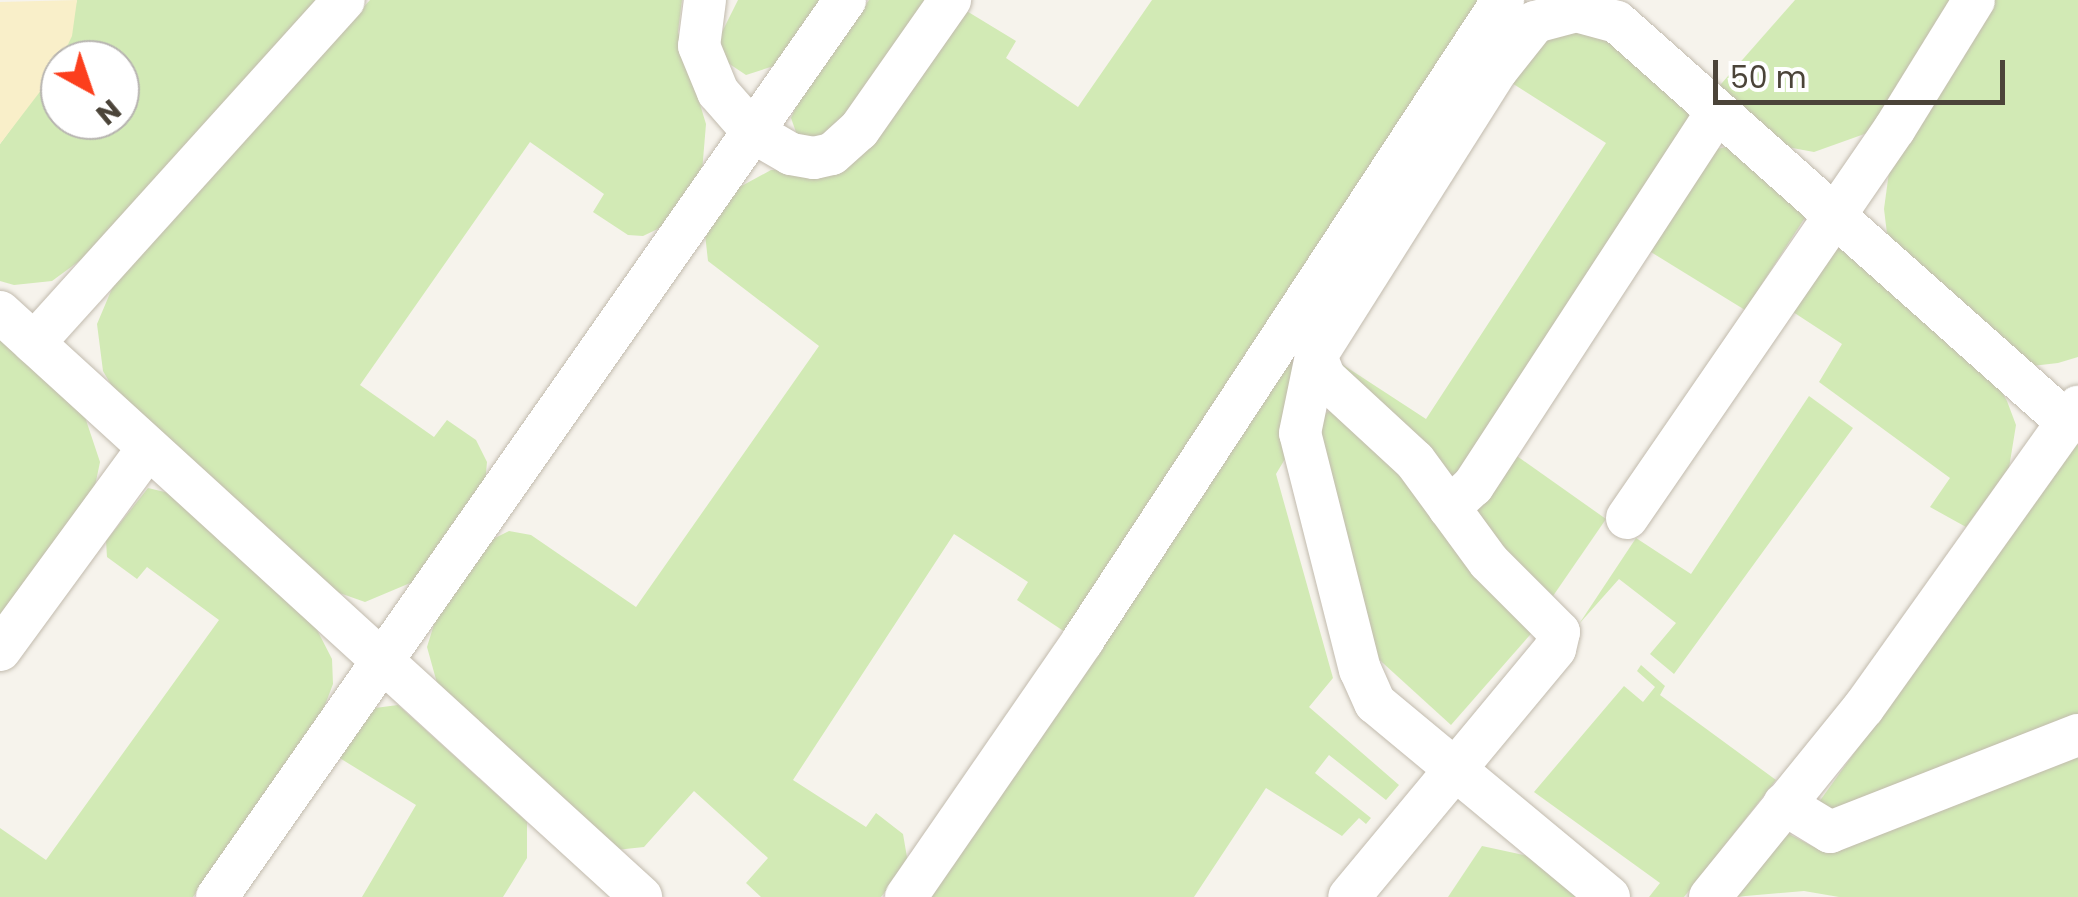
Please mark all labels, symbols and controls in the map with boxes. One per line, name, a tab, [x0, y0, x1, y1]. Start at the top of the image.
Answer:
north arrow	[40, 40, 140, 140]
scale bar	[1718, 40, 2010, 102]
text: 50 m	[1730, 56, 1807, 99]
text: N	[88, 90, 129, 134]

